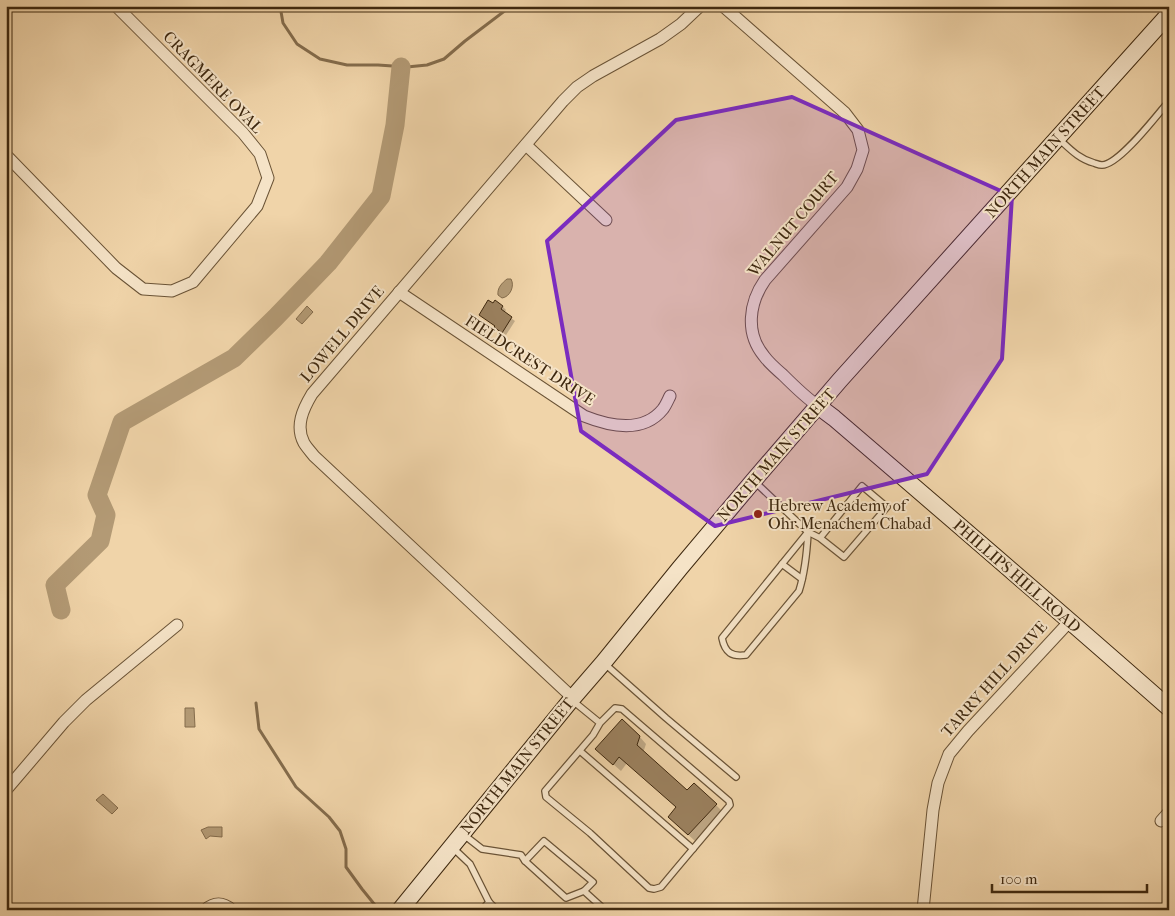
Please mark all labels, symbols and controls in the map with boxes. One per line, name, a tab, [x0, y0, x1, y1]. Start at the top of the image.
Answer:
street label: CRAGMERE OVAL	[159, 27, 267, 137]
street label: NORTH MAIN STREET	[981, 82, 1109, 222]
street label: WALNUT COURT	[743, 168, 842, 281]
street label: LOWELL DRIVE	[296, 282, 388, 386]
street label: FIELDCREST DRIVE	[461, 311, 599, 409]
street label: NORTH MAIN STREET	[713, 384, 839, 525]
place label: Hebrew Academy of Ohr Menachem Chabad	[768, 496, 931, 533]
marker: Hebrew Academy of Ohr Menachem Chabad	[752, 508, 764, 520]
street label: PHILLIPS HILL ROAD	[949, 515, 1085, 637]
street label: TARRY HILL DRIVE	[937, 617, 1051, 741]
street label: NORTH MAIN STREET	[456, 694, 578, 838]
scale bar	[992, 861, 1148, 893]
text: 100 m	[1000, 870, 1038, 888]

